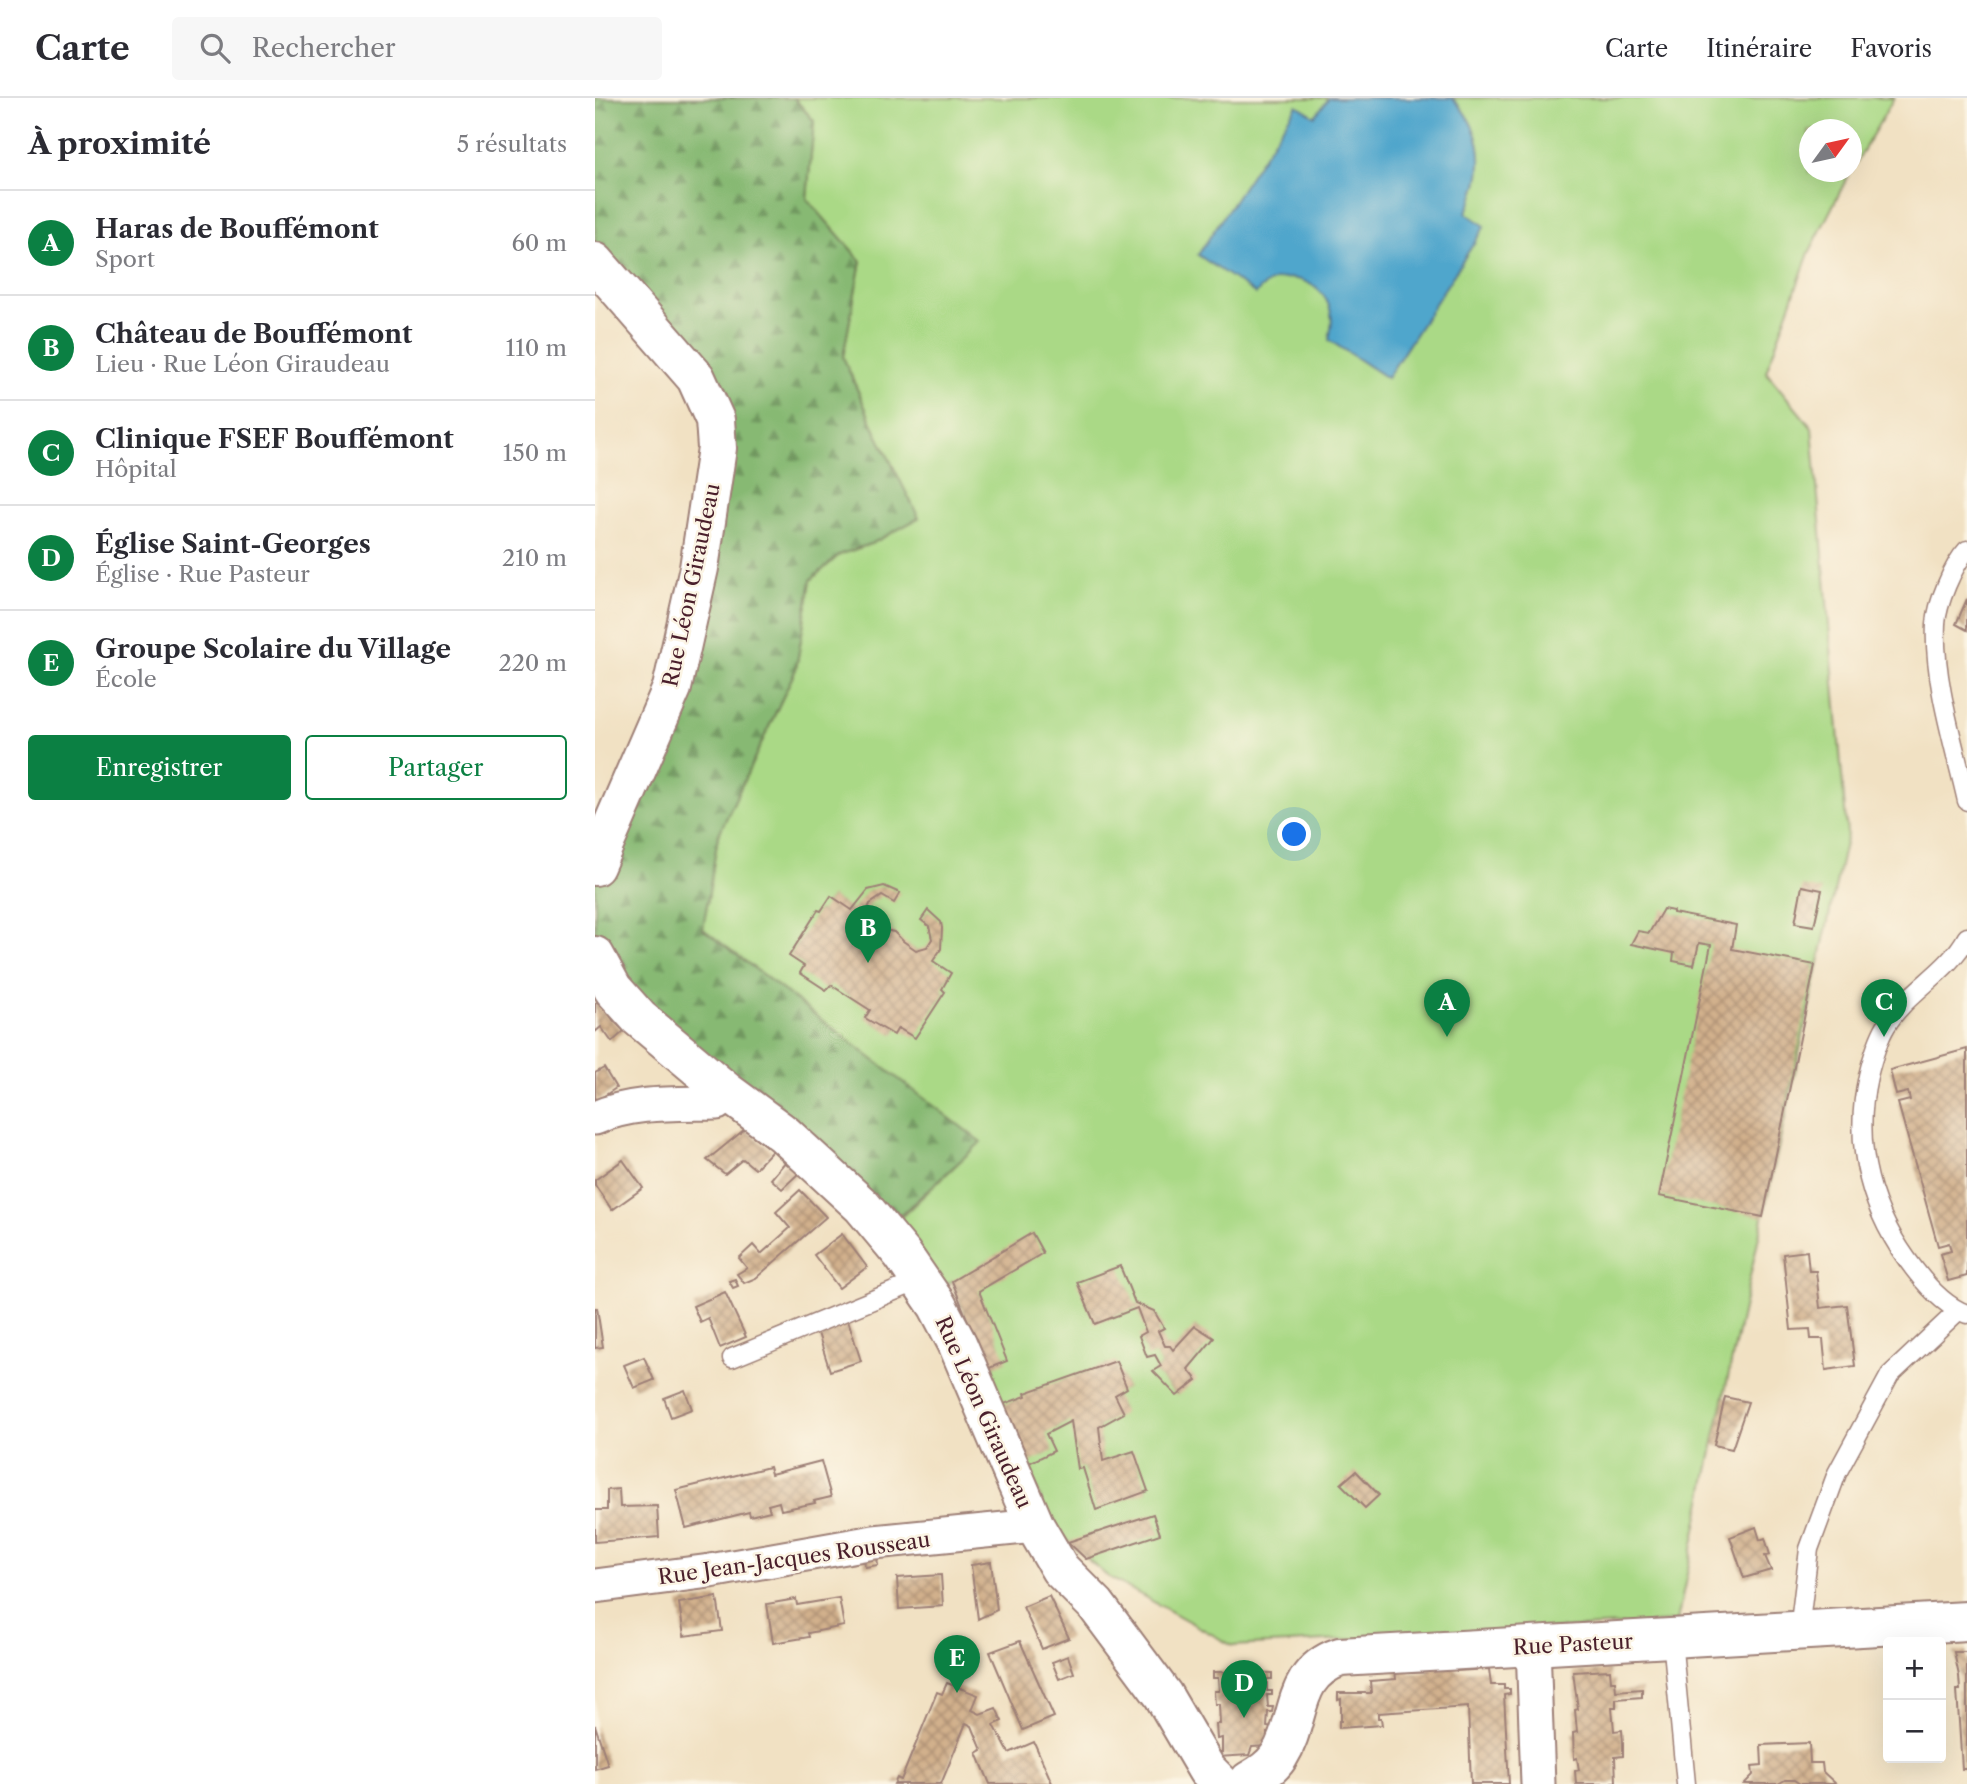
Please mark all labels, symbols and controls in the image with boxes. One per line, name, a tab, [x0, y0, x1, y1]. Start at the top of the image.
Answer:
search box	[172, 17, 662, 80]
text: Carte	[35, 28, 130, 69]
icon: search	[196, 29, 234, 67]
text: Rechercher	[252, 32, 396, 64]
text: Carte	[1605, 34, 1668, 63]
text: Itinéraire	[1706, 34, 1812, 63]
text: Favoris	[1850, 34, 1932, 63]
north arrow	[1799, 119, 1862, 182]
text: À proximité	[28, 125, 211, 162]
text: 5 résultats	[457, 130, 567, 158]
text: Haras de Bouffémont	[95, 213, 379, 245]
text: A	[42, 229, 60, 257]
text: 60 m	[511, 229, 567, 257]
text: Sport	[95, 245, 155, 273]
text: Château de Bouffémont	[95, 318, 413, 350]
text: B	[42, 334, 60, 362]
text: 110 m	[506, 334, 567, 362]
text: Lieu · Rue Léon Giraudeau	[95, 350, 390, 378]
text: Clinique FSEF Bouffémont	[95, 423, 454, 455]
text: C	[42, 439, 60, 467]
text: 150 m	[503, 439, 567, 467]
text: Hôpital	[95, 455, 177, 483]
street label: Rue Léon Giraudeau	[657, 481, 725, 689]
text: Église Saint-Georges	[95, 528, 371, 560]
text: D	[41, 544, 61, 572]
text: 210 m	[502, 544, 567, 572]
text: Église · Rue Pasteur	[95, 560, 310, 588]
text: Groupe Scolaire du Village	[95, 633, 451, 665]
text: E	[43, 649, 59, 677]
text: 220 m	[498, 649, 567, 677]
text: École	[95, 665, 157, 693]
button: Enregistrer	[28, 735, 291, 800]
button: Partager	[305, 735, 567, 800]
your location	[1277, 817, 1311, 851]
pin: B	[845, 905, 891, 963]
pin: A	[1424, 979, 1470, 1037]
pin: C	[1861, 979, 1907, 1037]
street label: Rue Léon Giraudeau	[930, 1312, 1038, 1512]
street label: Rue Jean-Jacques Rousseau	[656, 1526, 932, 1590]
street label: Rue Pasteur	[1512, 1628, 1634, 1660]
pin: E	[934, 1635, 980, 1693]
map controls	[1883, 1637, 1946, 1763]
button: +	[1883, 1637, 1946, 1700]
pin: D	[1221, 1660, 1267, 1718]
button: −	[1883, 1700, 1946, 1763]

